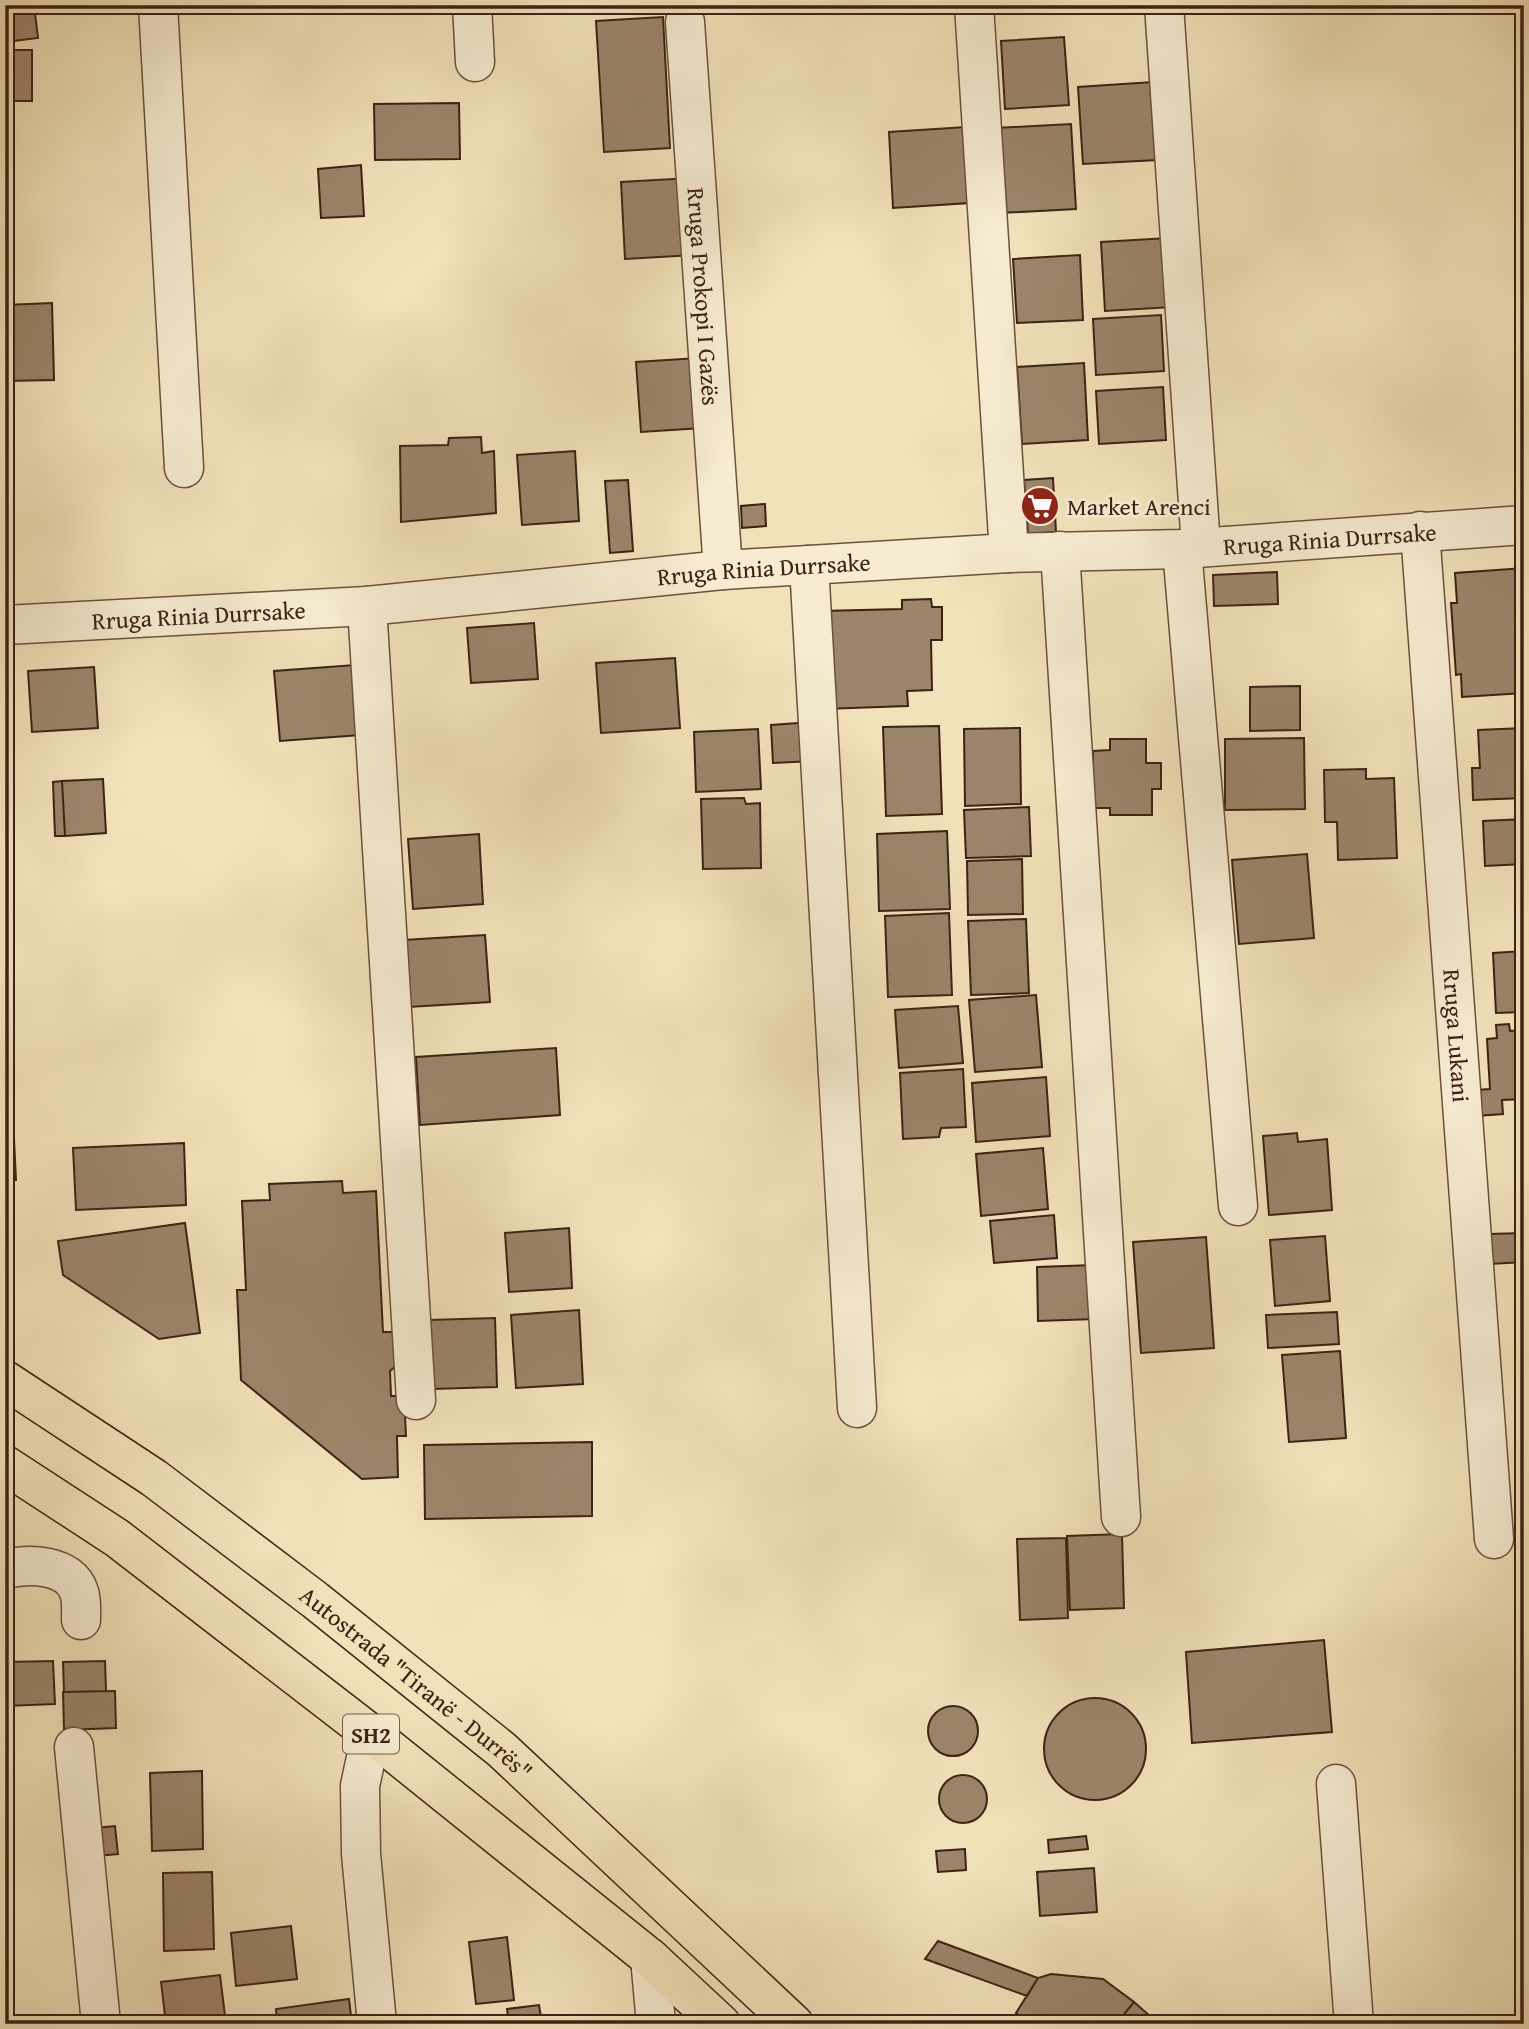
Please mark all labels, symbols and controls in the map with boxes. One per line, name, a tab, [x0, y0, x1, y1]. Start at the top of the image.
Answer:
street label: Rruga Prokopi I Gazës	[679, 186, 729, 407]
supermarket icon: Market Arenci	[1019, 485, 1061, 527]
place label: Market Arenci	[1067, 489, 1211, 524]
street label: Rruga Rinia Durrsake	[1222, 514, 1438, 564]
street label: Rruga Rinia Durrsake	[655, 544, 871, 594]
street label: Rruga Rinia Durrsake	[91, 592, 306, 638]
street label: Rruga Lukani	[1435, 968, 1479, 1104]
street label: Autostrada "Tiranë - Durrës"	[293, 1577, 540, 1788]
road number: SH2	[343, 1714, 399, 1754]

